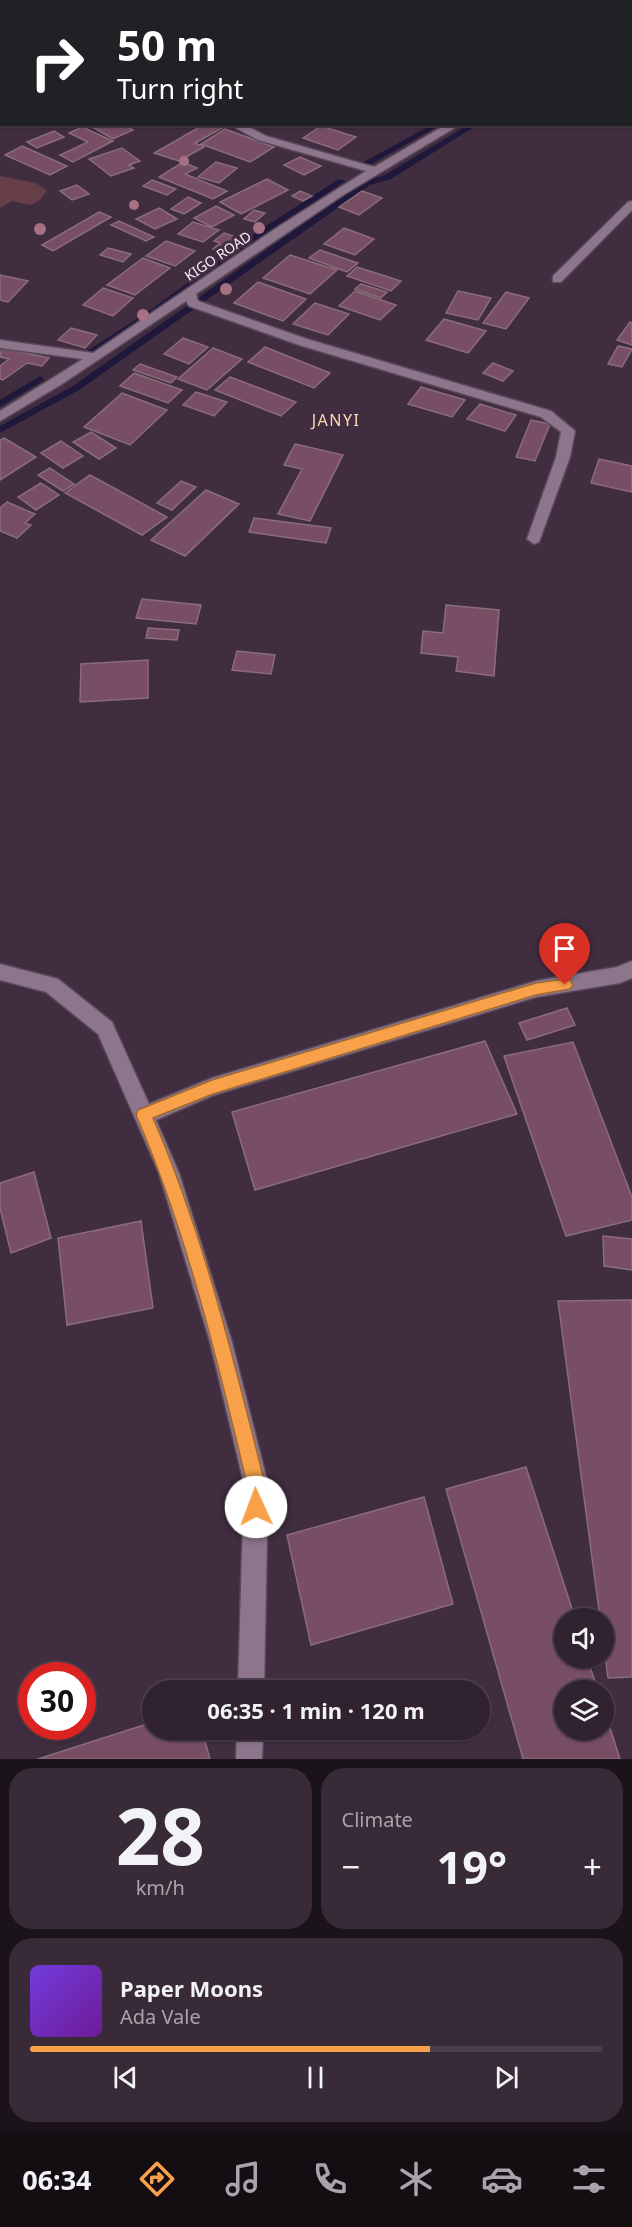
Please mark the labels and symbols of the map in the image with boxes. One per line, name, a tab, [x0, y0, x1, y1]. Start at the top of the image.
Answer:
street label: KIGO ROAD	[181, 226, 255, 285]
district label: JANYI	[310, 409, 360, 431]
pin	[539, 923, 590, 985]
position arrow	[224, 1475, 288, 1539]
speed limit sign: 30	[18, 1662, 96, 1740]

